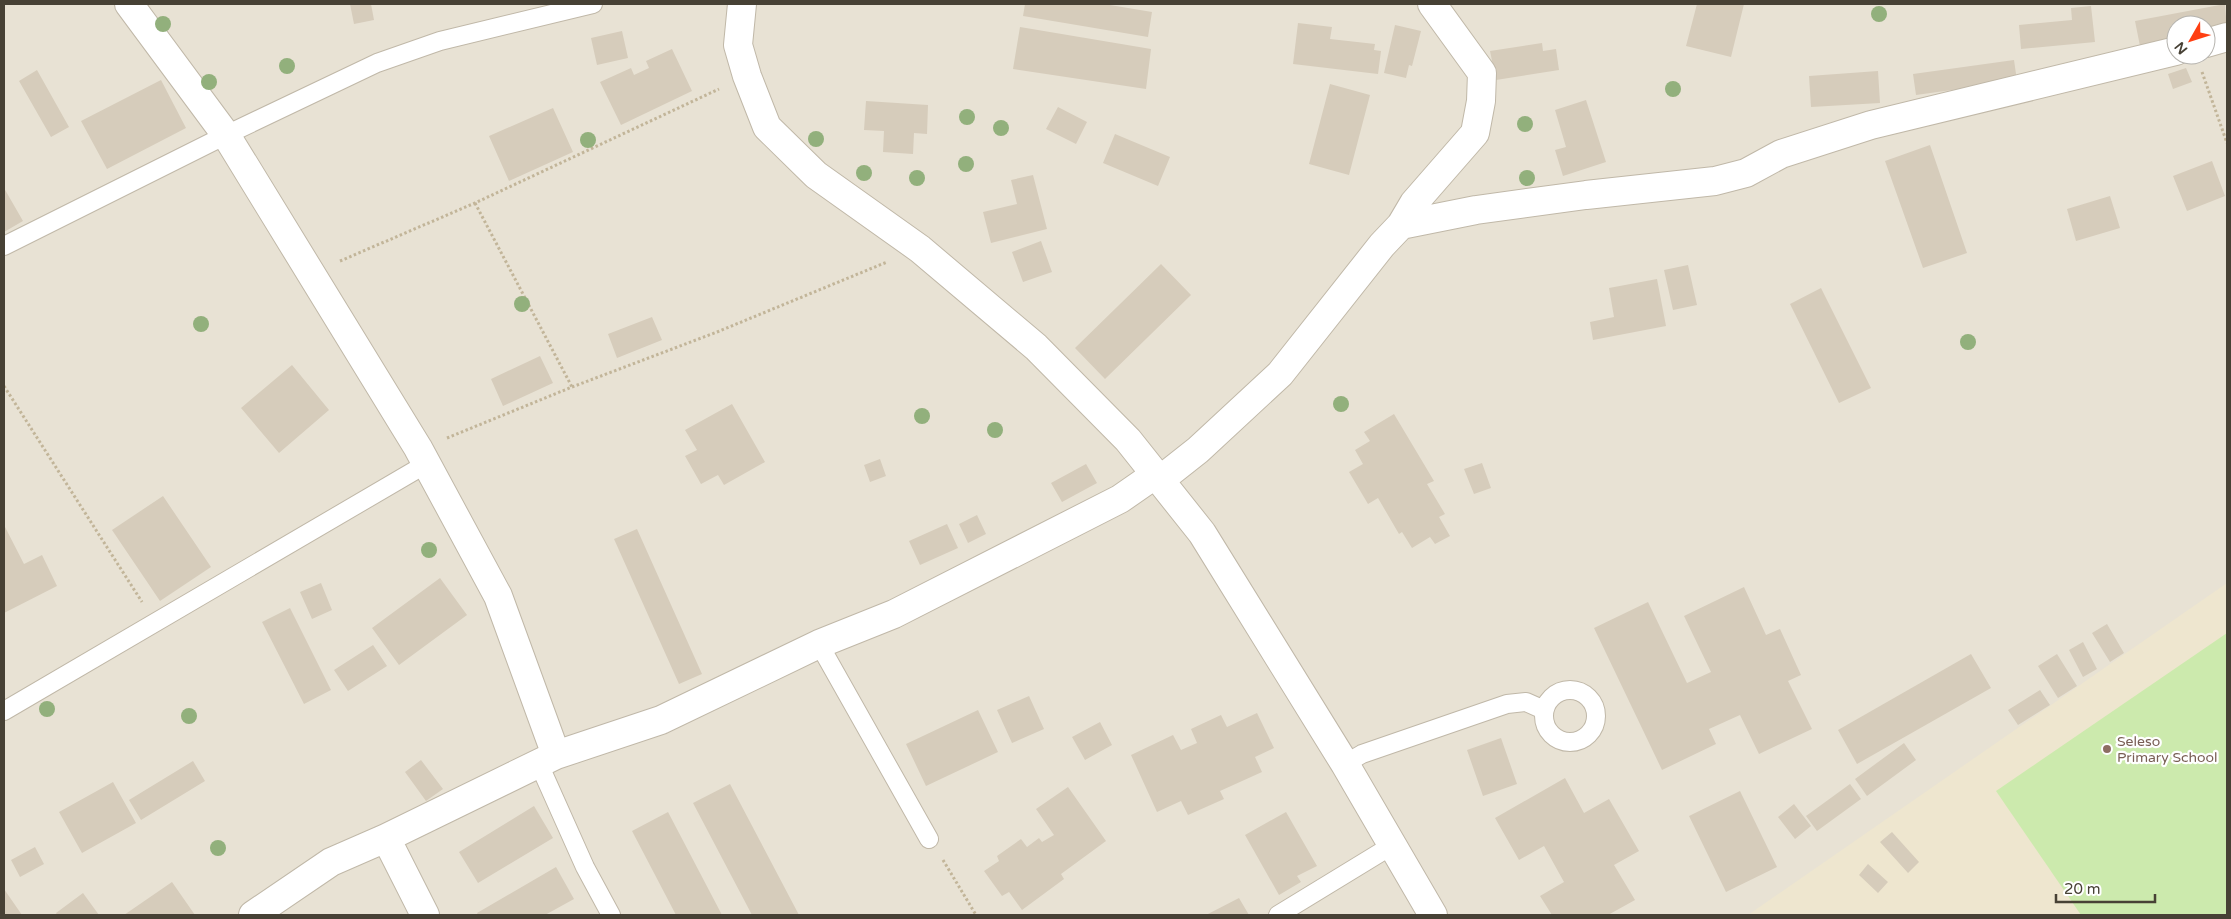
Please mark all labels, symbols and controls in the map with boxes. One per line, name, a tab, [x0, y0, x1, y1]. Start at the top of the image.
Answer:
north arrow	[2166, 15, 2216, 65]
text: N	[2171, 38, 2191, 58]
place label: Seleso Primary School	[2117, 733, 2218, 766]
marker: Seleso Primary School	[2101, 743, 2113, 755]
scale bar	[2056, 872, 2155, 904]
text: 20 m	[2064, 880, 2101, 898]

